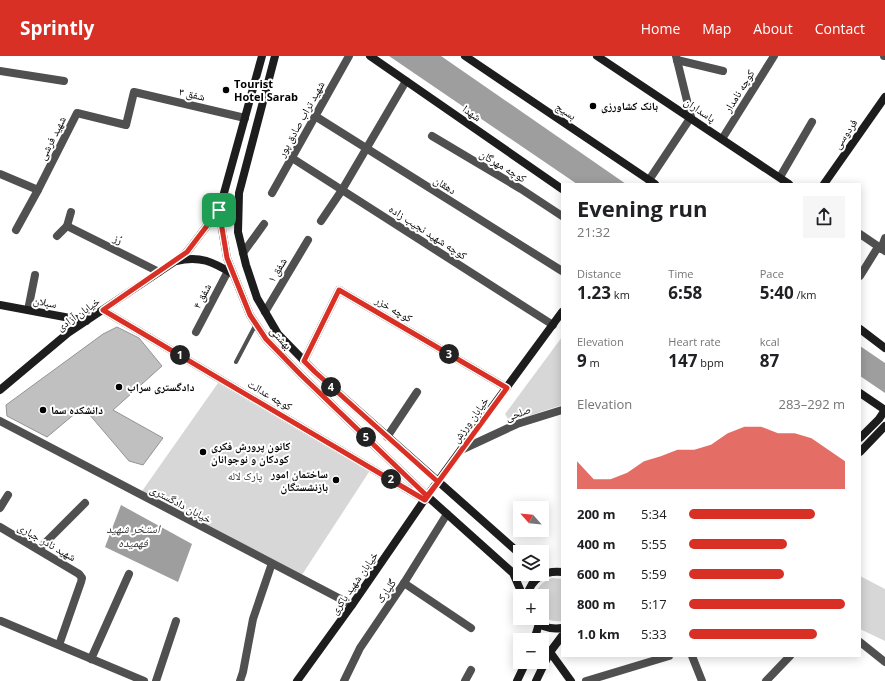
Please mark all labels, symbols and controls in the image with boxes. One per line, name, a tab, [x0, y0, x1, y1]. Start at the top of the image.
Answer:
text: Sprintly	[20, 15, 94, 41]
text: Home	[641, 19, 680, 38]
text: Map	[702, 19, 731, 38]
text: About	[753, 19, 793, 38]
text: Contact	[815, 19, 865, 38]
street label: کوچه نامدار	[719, 66, 758, 116]
place label: Tourist Hotel Sarab	[234, 76, 298, 104]
street label: شهید تراب صادق پور	[273, 78, 328, 160]
street label: شفق ۳	[178, 83, 207, 104]
marker: Tourist Hotel Sarab	[221, 85, 231, 95]
street label: پاسداران	[682, 94, 719, 126]
street label: بسیج	[553, 98, 579, 123]
place label: بانک کشاورزی	[601, 98, 658, 114]
street label: شهدا	[460, 101, 484, 124]
marker: بانک کشاورزی	[588, 101, 598, 111]
street label: شهید فرشی	[34, 113, 69, 162]
street label: فردوسی	[829, 115, 861, 152]
street label: کوچه مهرگان	[477, 146, 530, 186]
street label: دهقان	[431, 172, 460, 197]
pin	[202, 193, 236, 227]
text: Evening run	[577, 193, 708, 223]
button: share	[803, 196, 845, 238]
icon: arrive	[208, 199, 230, 221]
street label: کوچه شهید نجیب زاده	[386, 201, 470, 263]
text: 21:32	[577, 223, 610, 241]
street label: رُز	[110, 229, 125, 247]
street label: شفق ۱	[263, 255, 290, 285]
text: Distance	[577, 266, 621, 281]
text: Time	[668, 266, 694, 281]
text: Pace	[760, 266, 784, 281]
street label: شفق ۴	[189, 281, 214, 311]
text: 1.23	[577, 281, 611, 304]
text: 6:58	[668, 281, 702, 304]
text: 5:40	[760, 281, 794, 304]
text: km	[611, 287, 630, 302]
text: /km	[794, 287, 817, 302]
street label: سبلان	[32, 292, 58, 311]
street label: کوچه خزر	[372, 292, 416, 325]
street label: خیابان آزادی	[53, 293, 102, 334]
street label: بهشتی	[267, 323, 296, 352]
text: Elevation	[577, 334, 624, 349]
text: Heart rate	[668, 334, 721, 349]
text: kcal	[760, 334, 780, 349]
pin: 3	[439, 344, 459, 364]
pin: 1	[170, 345, 190, 365]
text: 3	[446, 346, 452, 361]
text: 1	[177, 347, 183, 362]
text: 9	[577, 349, 587, 372]
text: 147	[668, 349, 698, 372]
text: 87	[760, 349, 779, 372]
text: m	[587, 355, 600, 370]
text: bpm	[698, 355, 724, 370]
street label: کوچه عدالت	[245, 376, 296, 414]
pin: 4	[321, 377, 341, 397]
place label: دادگستری سراب	[127, 379, 195, 395]
text: 4	[328, 379, 334, 394]
marker: دادگستری سراب	[114, 382, 124, 392]
street label: خیابان ورزش	[448, 394, 491, 446]
text: Elevation	[577, 395, 632, 413]
text: 283–292 m	[778, 395, 845, 413]
street label: صلحی	[503, 401, 533, 424]
place label: دانشکده سما	[51, 402, 103, 417]
marker: دانشکده سما	[38, 405, 48, 415]
pin: 5	[356, 427, 376, 447]
text: 5	[363, 429, 369, 444]
place label: کانون پرورش فکری کودکان و نوجوانان	[211, 438, 290, 467]
marker: کانون پرورش فکری کودکان و نوجوانان	[198, 447, 208, 457]
place label: ساختمان امور بازنشستگان	[270, 466, 328, 495]
park label: پارک لاله	[228, 468, 263, 483]
pin: 2	[381, 469, 401, 489]
text: 2	[388, 471, 394, 486]
marker: ساختمان امور بازنشستگان	[331, 475, 341, 485]
street label: خیابان دادگستری	[148, 481, 215, 526]
north arrow	[513, 501, 549, 537]
map controls	[513, 501, 549, 669]
text: 200 m	[577, 505, 615, 523]
text: 5:34	[641, 505, 667, 523]
street label: شهید نادر جباری	[15, 519, 79, 564]
water label: استخر شهید فهمیده	[106, 520, 161, 551]
text: 400 m	[577, 535, 615, 553]
text: 5:55	[641, 535, 667, 553]
button: layers	[513, 545, 549, 581]
street label: خیابان شهید باکری	[326, 548, 381, 617]
text: 600 m	[577, 565, 615, 583]
text: 5:59	[641, 565, 667, 583]
street label: گلپارک	[372, 575, 399, 606]
button: +	[513, 589, 549, 625]
text: 800 m	[577, 595, 615, 613]
text: 5:17	[641, 595, 667, 613]
text: 1.0 km	[577, 625, 620, 643]
text: 5:33	[641, 625, 667, 643]
button: −	[513, 633, 549, 669]

